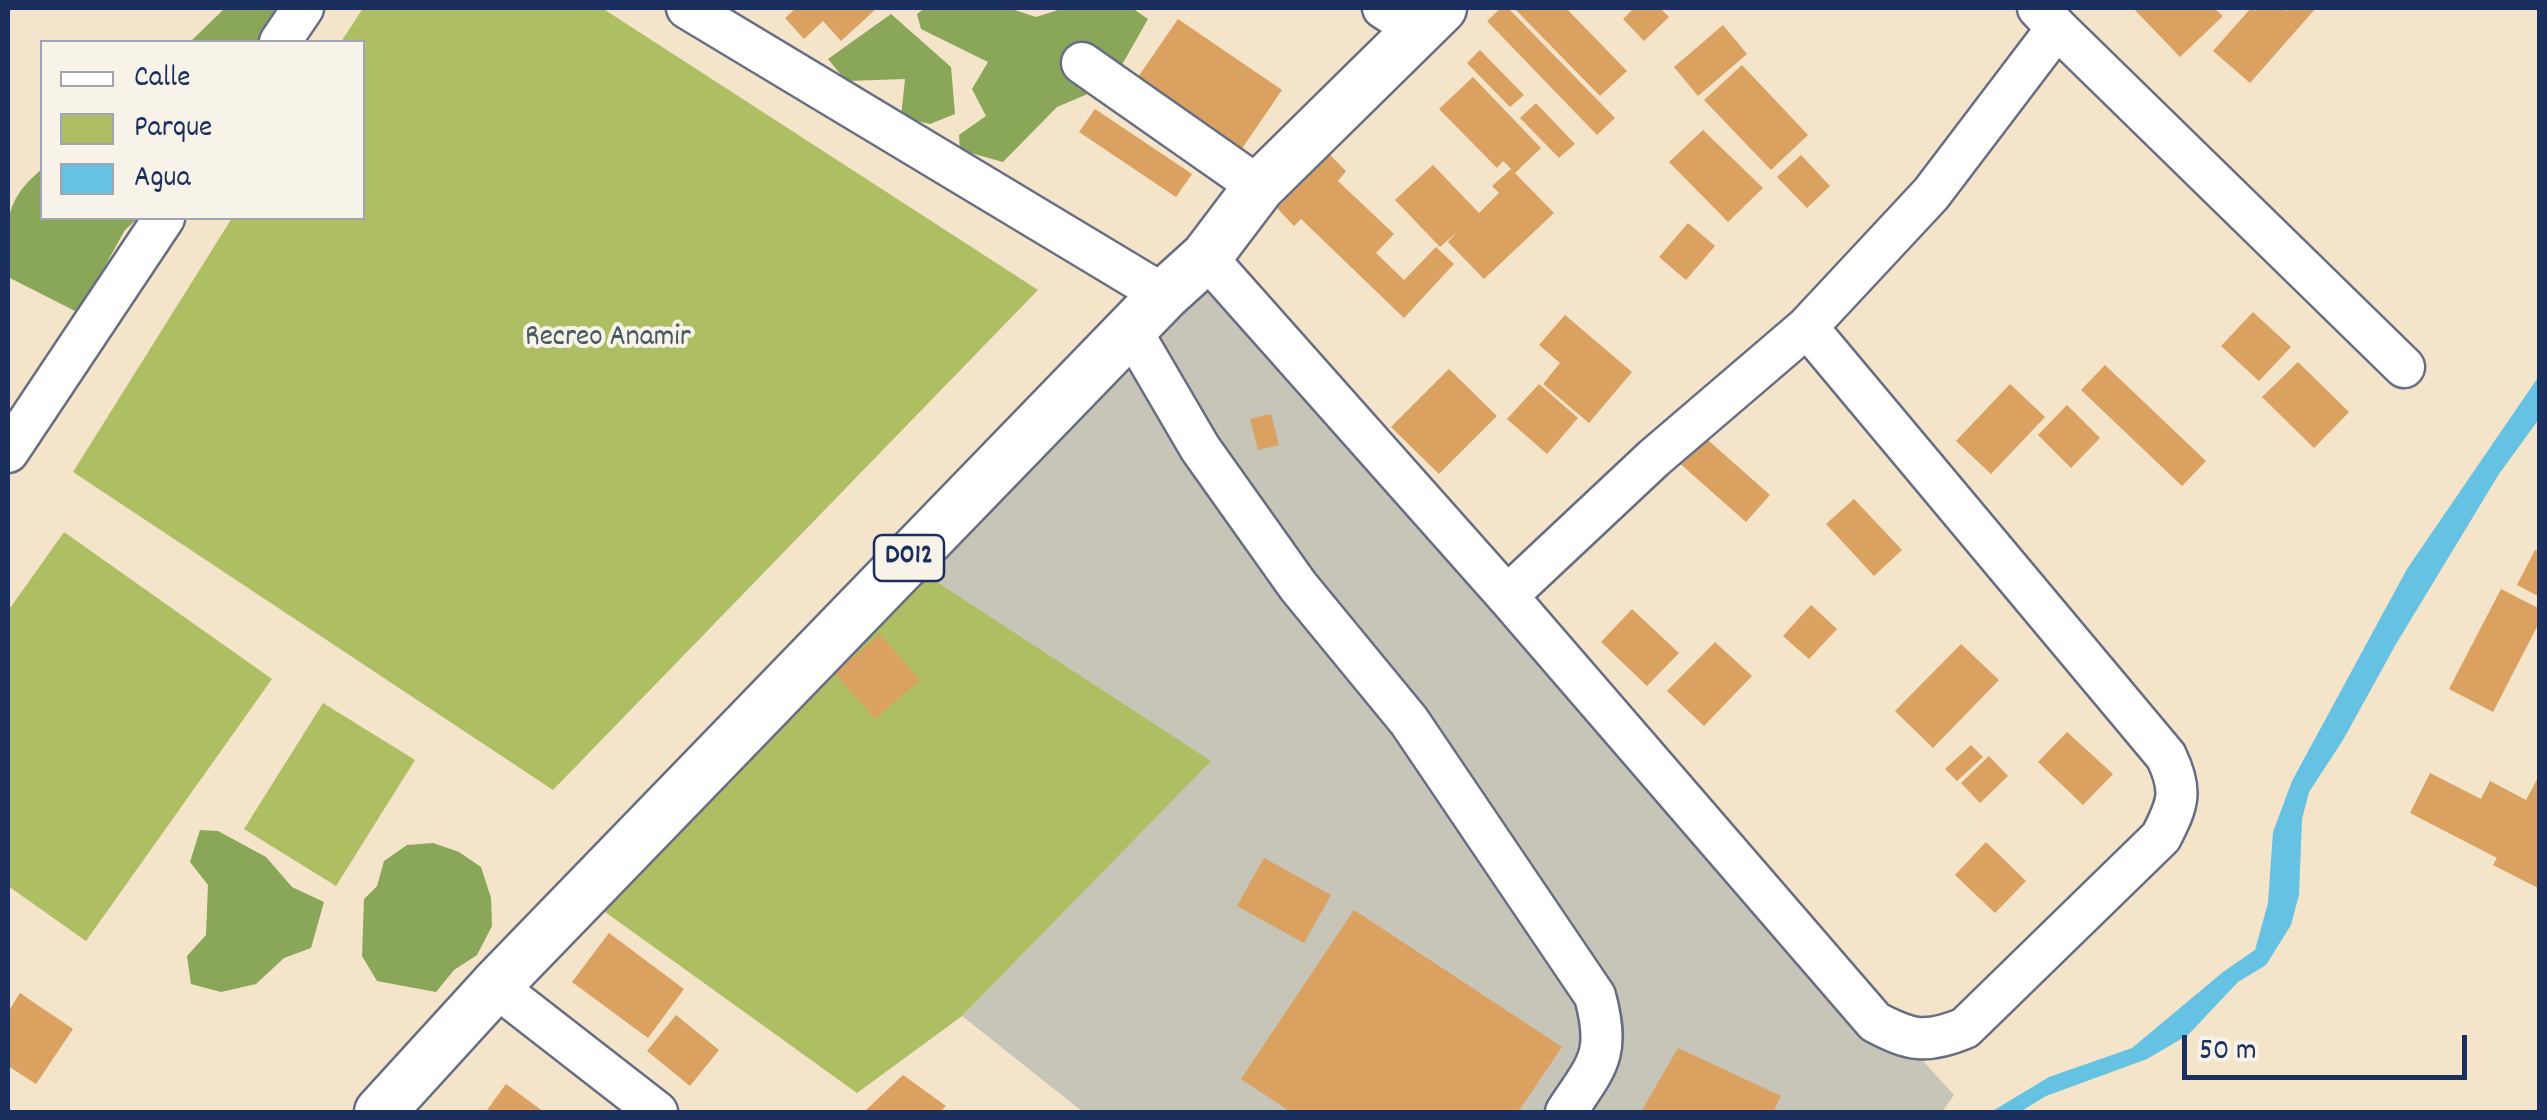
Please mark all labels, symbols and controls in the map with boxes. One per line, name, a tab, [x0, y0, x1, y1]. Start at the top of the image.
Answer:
legend	[40, 40, 365, 220]
text: Calle	[134, 58, 190, 101]
text: Parque	[134, 108, 212, 151]
text: Agua	[134, 158, 191, 201]
park label: Recreo Anamir	[525, 322, 691, 358]
road number: D012	[874, 535, 944, 581]
scale bar	[2187, 1015, 2472, 1077]
text: 50 m	[2199, 1031, 2257, 1074]

